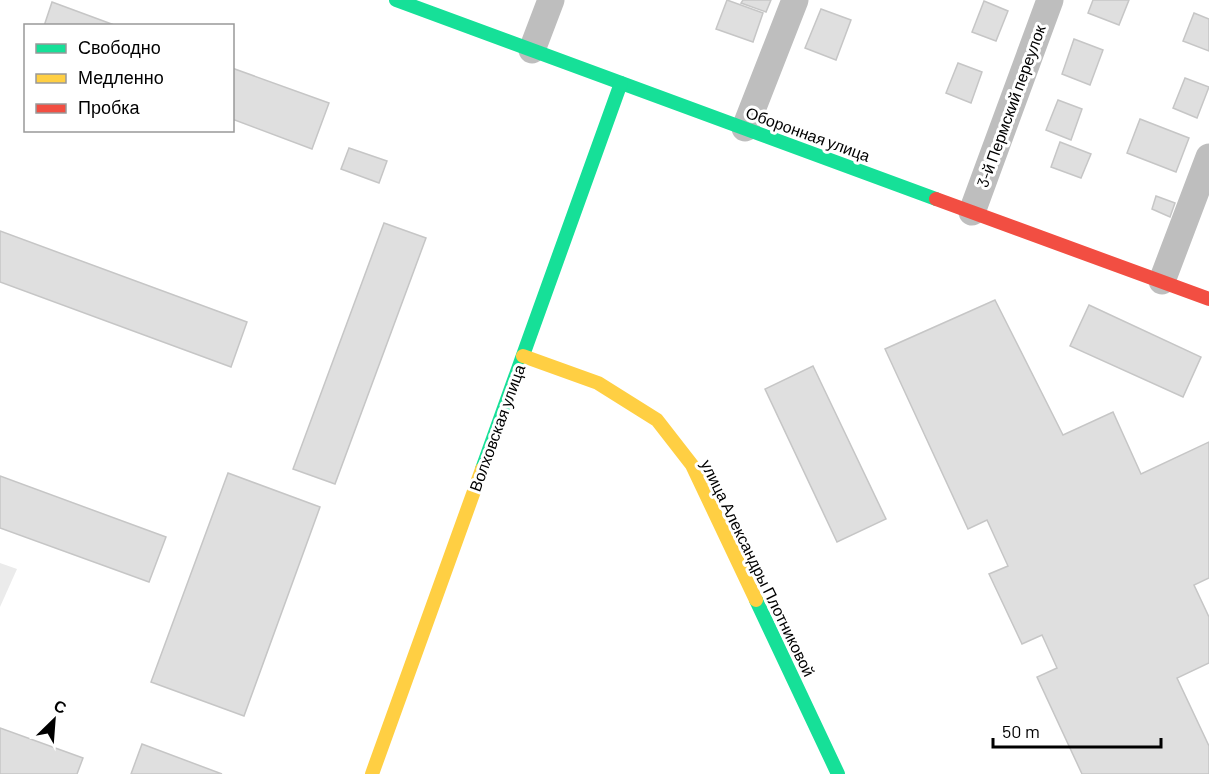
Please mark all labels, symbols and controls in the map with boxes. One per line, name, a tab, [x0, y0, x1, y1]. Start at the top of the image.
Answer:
street label: 3-й Пермский переулок	[972, 21, 1049, 190]
legend	[24, 24, 234, 132]
text: Свободно	[78, 36, 161, 58]
text: Медленно	[78, 66, 164, 88]
text: Пробка	[78, 96, 141, 118]
street label: Оборонная улица	[743, 102, 873, 165]
street label: Волховская улица	[465, 362, 528, 494]
street label: улица Александры Плотниковой	[698, 456, 819, 679]
north arrow	[24, 690, 84, 750]
text: С	[51, 695, 70, 717]
scale bar	[993, 711, 1161, 749]
text: 50 m	[1002, 720, 1040, 742]

